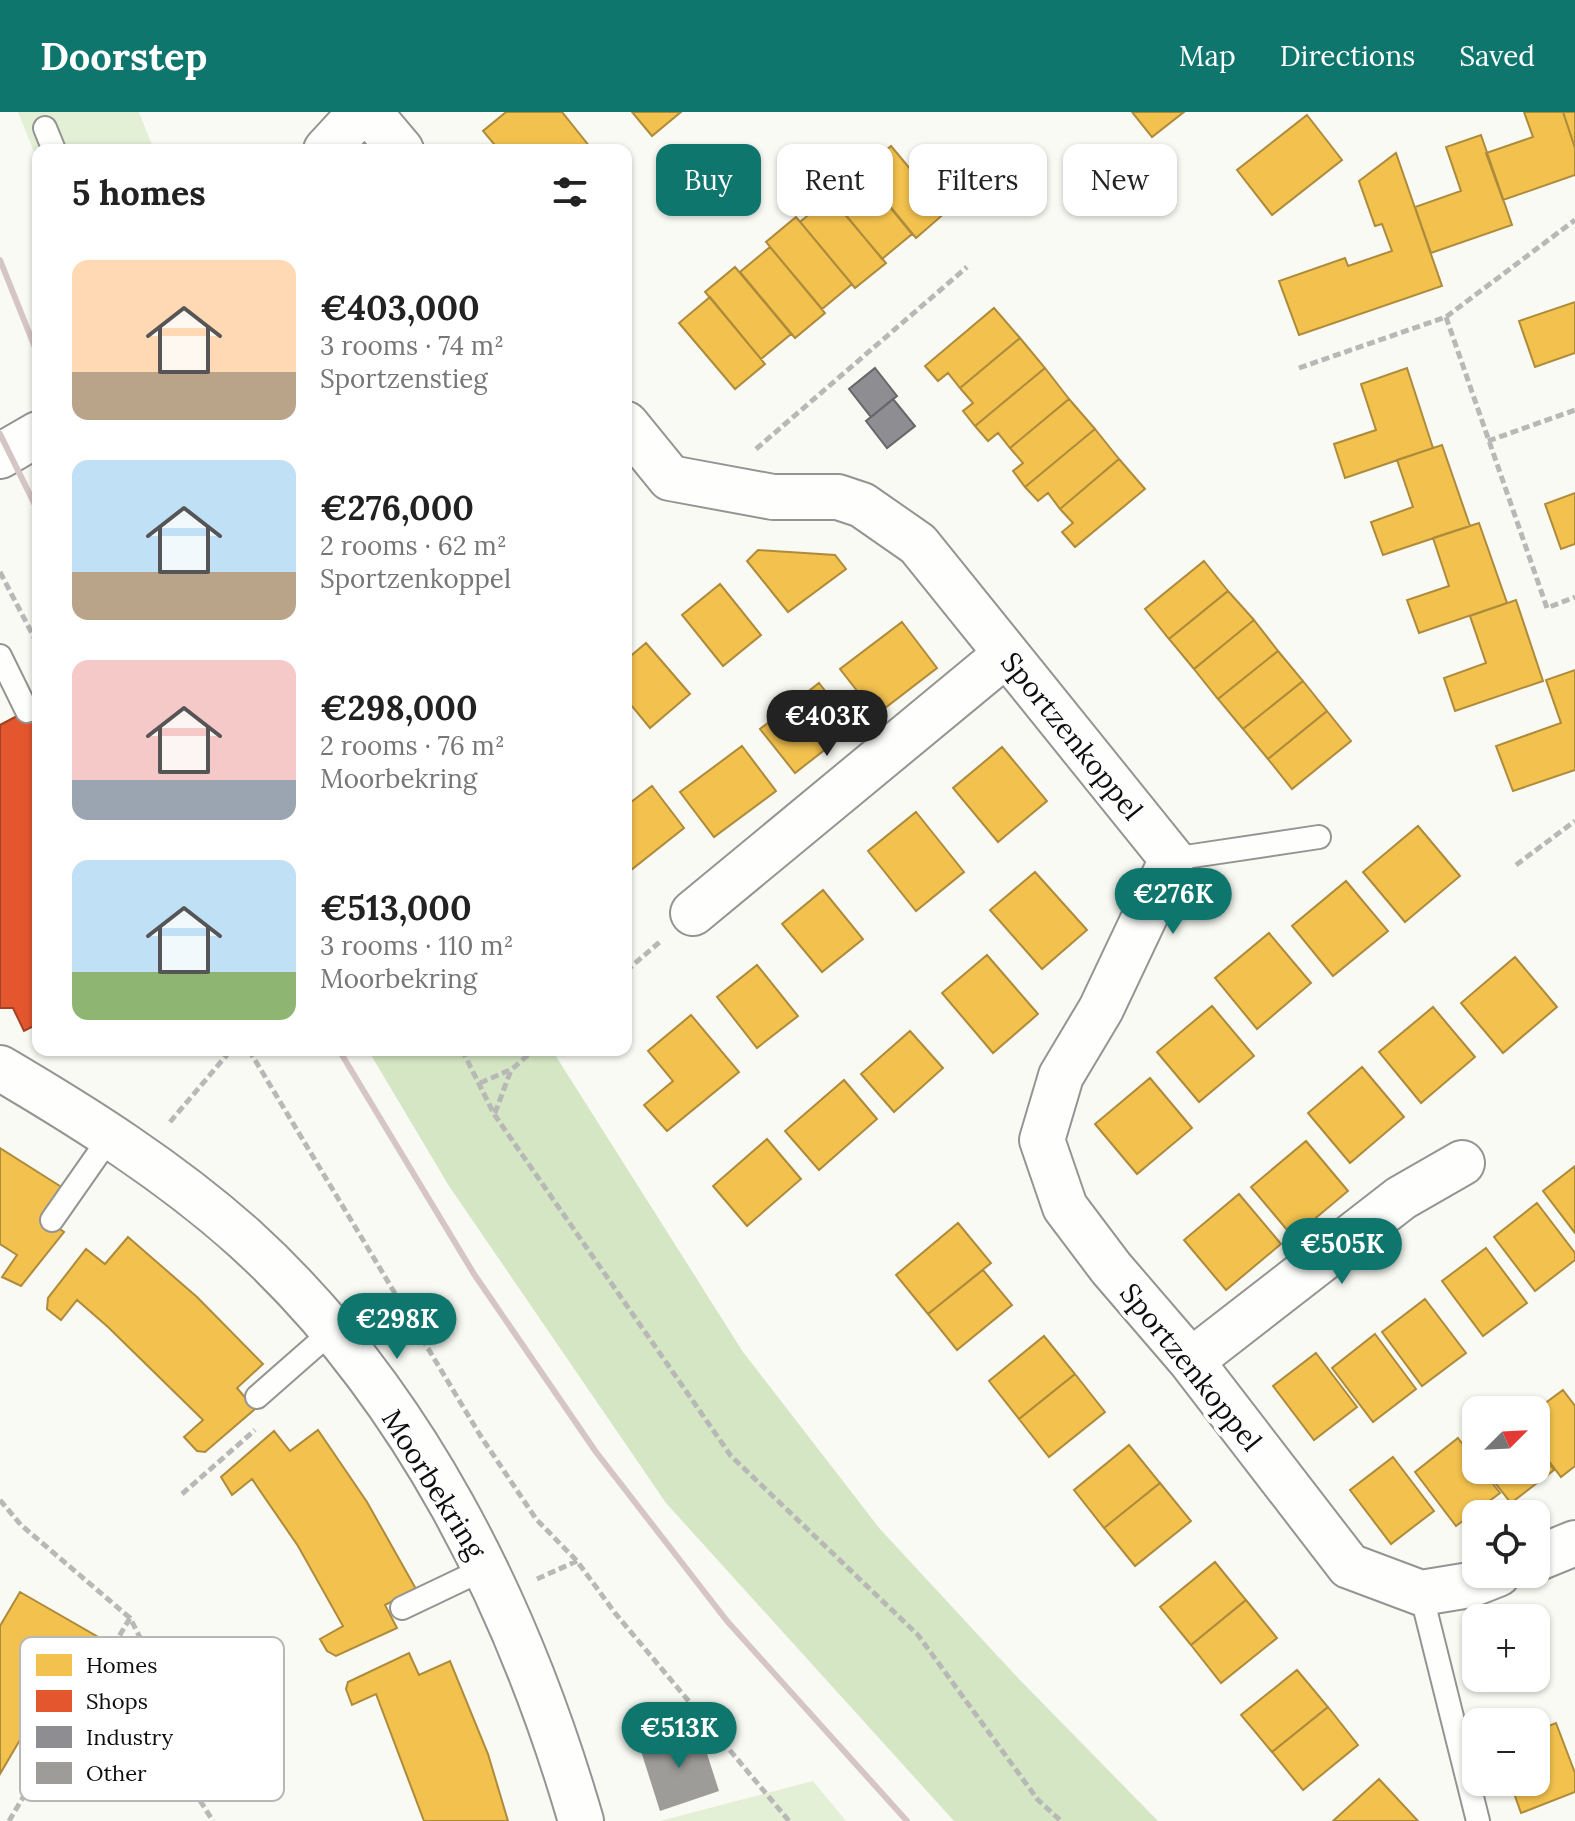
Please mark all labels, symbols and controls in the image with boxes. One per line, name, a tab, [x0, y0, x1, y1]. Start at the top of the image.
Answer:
text: Doorstep	[40, 32, 207, 80]
text: Map	[1179, 38, 1236, 74]
text: Directions	[1280, 38, 1415, 74]
text: Saved	[1459, 38, 1535, 74]
chip: Buy	[656, 144, 761, 216]
chip: Rent	[777, 144, 893, 216]
chip: Filters	[909, 144, 1047, 216]
chip: New	[1063, 144, 1177, 216]
icon: filters	[548, 170, 592, 214]
text: 5 homes	[72, 171, 206, 214]
text: €403,000	[320, 286, 480, 329]
icon: home	[136, 292, 232, 388]
text: 3 rooms · 74 m²	[320, 329, 504, 362]
text: Sportzenstieg	[320, 362, 488, 395]
text: €276,000	[320, 486, 474, 529]
icon: home	[136, 492, 232, 588]
text: 2 rooms · 62 m²	[320, 529, 507, 562]
text: Sportzenkoppel	[320, 562, 511, 595]
street label: Sportzenkoppel	[993, 645, 1151, 827]
text: €298,000	[320, 686, 478, 729]
pin: €403K	[771, 690, 883, 758]
icon: home	[136, 692, 232, 788]
text: €403K	[785, 699, 869, 732]
text: 2 rooms · 76 m²	[320, 729, 505, 762]
text: Moorbekring	[320, 762, 477, 795]
pin: €276K	[1117, 868, 1229, 936]
text: €276K	[1133, 877, 1213, 910]
text: €513,000	[320, 886, 472, 929]
icon: home	[136, 892, 232, 988]
text: 3 rooms · 110 m²	[320, 929, 513, 962]
text: Moorbekring	[320, 962, 477, 995]
pin: €505K	[1286, 1218, 1398, 1286]
text: €505K	[1300, 1227, 1384, 1260]
street label: Sportzenkoppel	[1112, 1276, 1270, 1458]
pin: €298K	[341, 1293, 453, 1361]
text: €298K	[355, 1302, 439, 1335]
north arrow	[1462, 1396, 1550, 1484]
map controls	[1462, 1396, 1550, 1796]
street label: Moorbekring	[374, 1403, 494, 1566]
button: locate	[1462, 1500, 1550, 1588]
button: +	[1462, 1604, 1550, 1692]
legend	[20, 1637, 284, 1801]
text: Homes	[86, 1651, 157, 1679]
text: Shops	[86, 1687, 148, 1715]
pin: €513K	[623, 1702, 735, 1770]
button: −	[1462, 1708, 1550, 1796]
text: €513K	[640, 1711, 718, 1744]
text: Industry	[86, 1723, 173, 1751]
text: Other	[86, 1759, 147, 1787]

